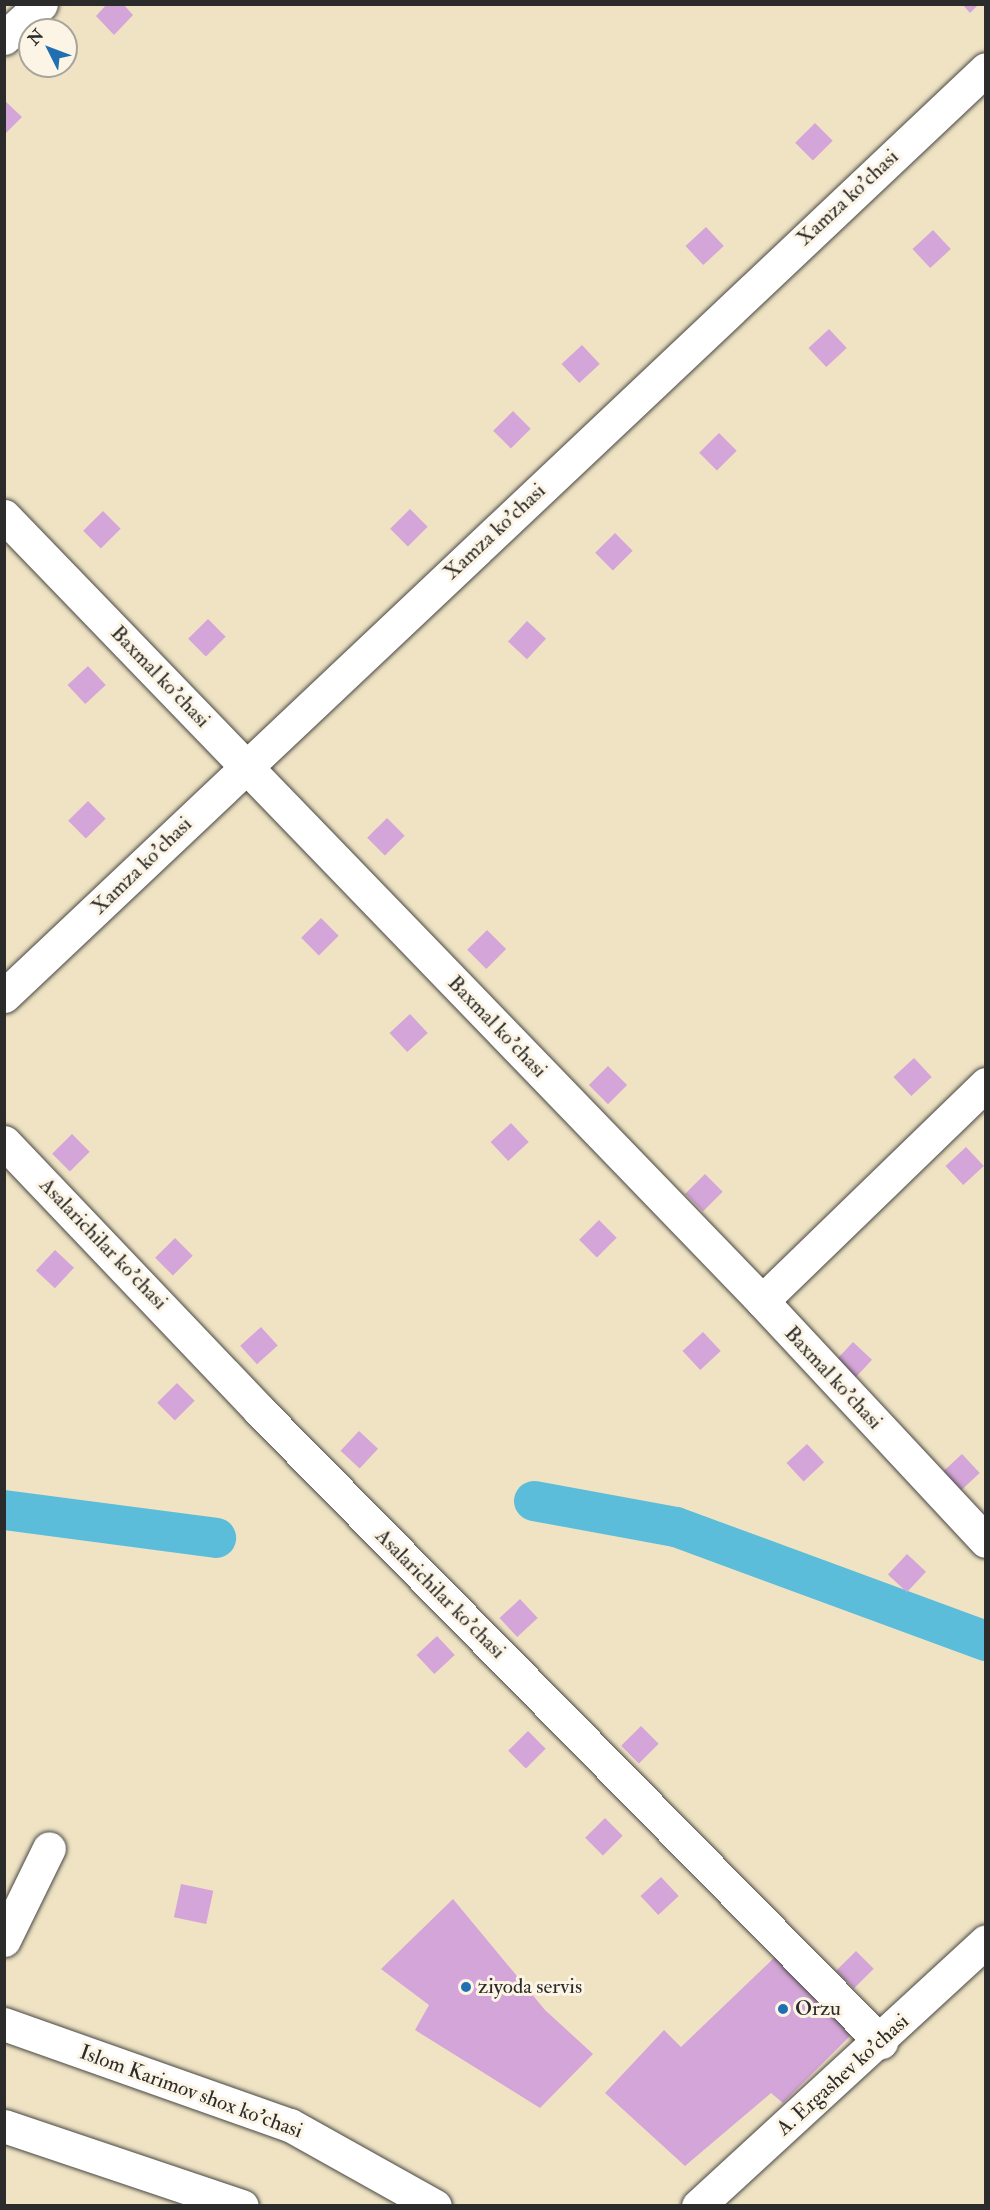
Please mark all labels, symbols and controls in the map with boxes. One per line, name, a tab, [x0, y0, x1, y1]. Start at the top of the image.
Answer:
north arrow	[18, 18, 78, 78]
text: N	[24, 25, 48, 49]
street label: Xamza ko'chasi	[792, 144, 904, 252]
street label: Xamza ko'chasi	[439, 478, 551, 586]
street label: Baxmal ko'chasi	[105, 621, 215, 733]
street label: Xamza ko'chasi	[87, 812, 197, 920]
street label: Baxmal ko'chasi	[442, 971, 552, 1083]
street label: Asalarichilar ko'chasi	[34, 1173, 172, 1315]
street label: Baxmal ko'chasi	[779, 1321, 887, 1435]
street label: Asalarichilar ko'chasi	[370, 1524, 510, 1664]
place label: ziyoda servis	[478, 1974, 582, 2000]
marker: ziyoda servis	[459, 1980, 473, 1994]
place label: Orzu	[795, 1996, 841, 2022]
marker: Orzu	[776, 2002, 790, 2016]
street label: A. Ergashev ko'chasi	[772, 2009, 914, 2141]
street label: Islom Karimov shox ko'chasi	[76, 2040, 306, 2144]

